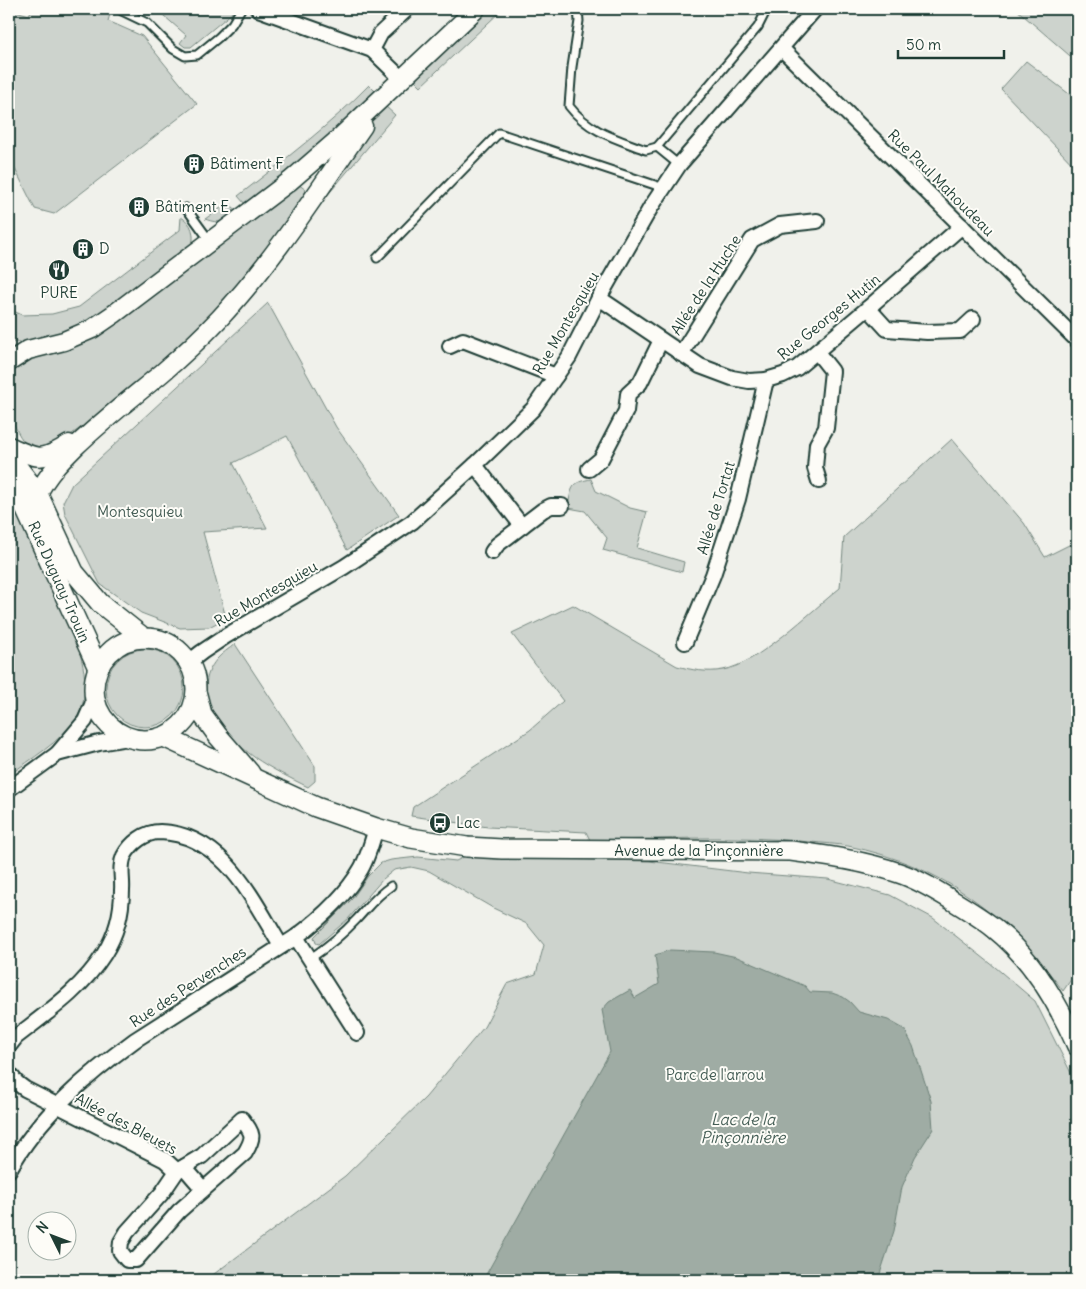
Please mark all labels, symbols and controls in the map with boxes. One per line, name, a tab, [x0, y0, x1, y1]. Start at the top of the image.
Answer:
scale bar	[898, 28, 1005, 60]
text: 50 m	[906, 35, 941, 54]
street label: Rue Paul Mahoudeau	[884, 125, 999, 240]
building icon: Bâtiment F	[182, 152, 206, 176]
place label: Bâtiment F	[210, 154, 284, 173]
building icon: Bâtiment E	[127, 195, 151, 219]
place label: Bâtiment E	[155, 197, 229, 216]
street label: Allée de la Huche	[666, 231, 745, 338]
building icon: D	[71, 237, 95, 261]
place label: D	[99, 239, 110, 258]
restaurant icon: PURE	[47, 258, 71, 282]
street label: Rue Montesquieu	[528, 268, 603, 378]
street label: Rue Georges Hutin	[774, 269, 884, 364]
place label: PURE	[40, 283, 78, 302]
street label: Allée de Tortat	[692, 459, 739, 557]
park label: Montesquieu	[97, 502, 183, 521]
street label: Rue Duguay-Trouin	[24, 518, 95, 646]
street label: Rue Montesquieu	[211, 556, 321, 631]
bus stop icon: Lac	[428, 811, 452, 835]
place label: Lac	[456, 813, 481, 832]
street label: Avenue de la Pinçonnière	[614, 841, 784, 860]
street label: Rue des Pervenches	[126, 942, 250, 1031]
park label: Parc de l'arrou	[666, 1065, 765, 1084]
street label: Allée des Bleuets	[72, 1089, 181, 1159]
water label: Lac de la Pinçonnière	[701, 1109, 787, 1147]
north arrow	[28, 1212, 78, 1262]
text: N	[32, 1218, 52, 1237]

